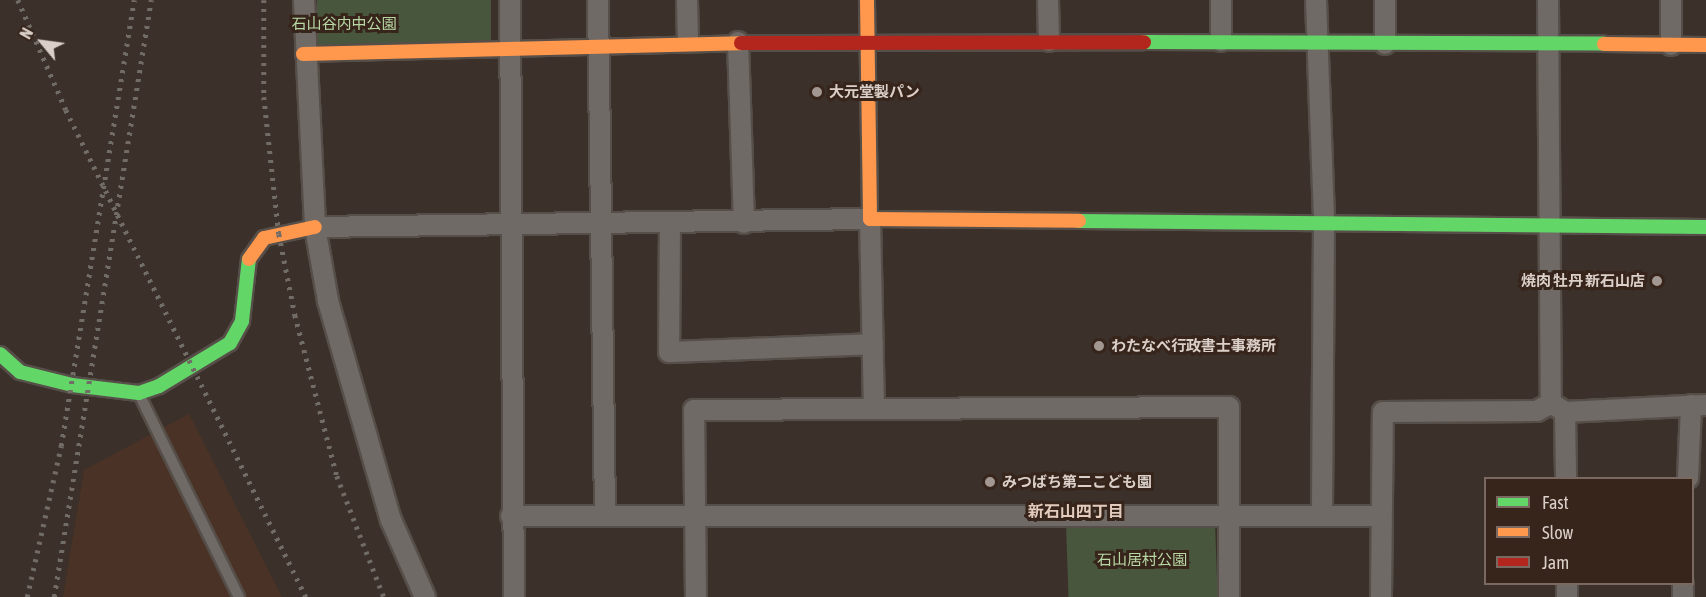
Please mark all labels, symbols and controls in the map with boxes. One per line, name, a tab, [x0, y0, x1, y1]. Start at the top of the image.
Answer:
north arrow	[12, 12, 72, 72]
park label: 石山谷内中公園	[292, 15, 396, 33]
text: N	[16, 25, 36, 42]
place label: 大元堂製パン	[829, 83, 919, 101]
marker: 大元堂製パン	[810, 85, 824, 99]
place label: 焼肉 牡丹 新石山店	[1521, 272, 1645, 290]
marker: 焼肉 牡丹 新石山店	[1650, 274, 1664, 288]
place label: わたなべ行政書士事務所	[1111, 337, 1276, 355]
marker: わたなべ行政書士事務所	[1092, 339, 1106, 353]
place label: みつばち第二こども園	[1002, 473, 1152, 491]
marker: みつばち第二こども園	[983, 475, 997, 489]
legend	[1484, 477, 1694, 585]
text: Fast	[1542, 492, 1569, 513]
district label: 新石山四丁目	[1028, 501, 1124, 521]
text: Slow	[1542, 522, 1573, 543]
park label: 石山居村公園	[1097, 551, 1187, 569]
text: Jam	[1542, 552, 1569, 573]

